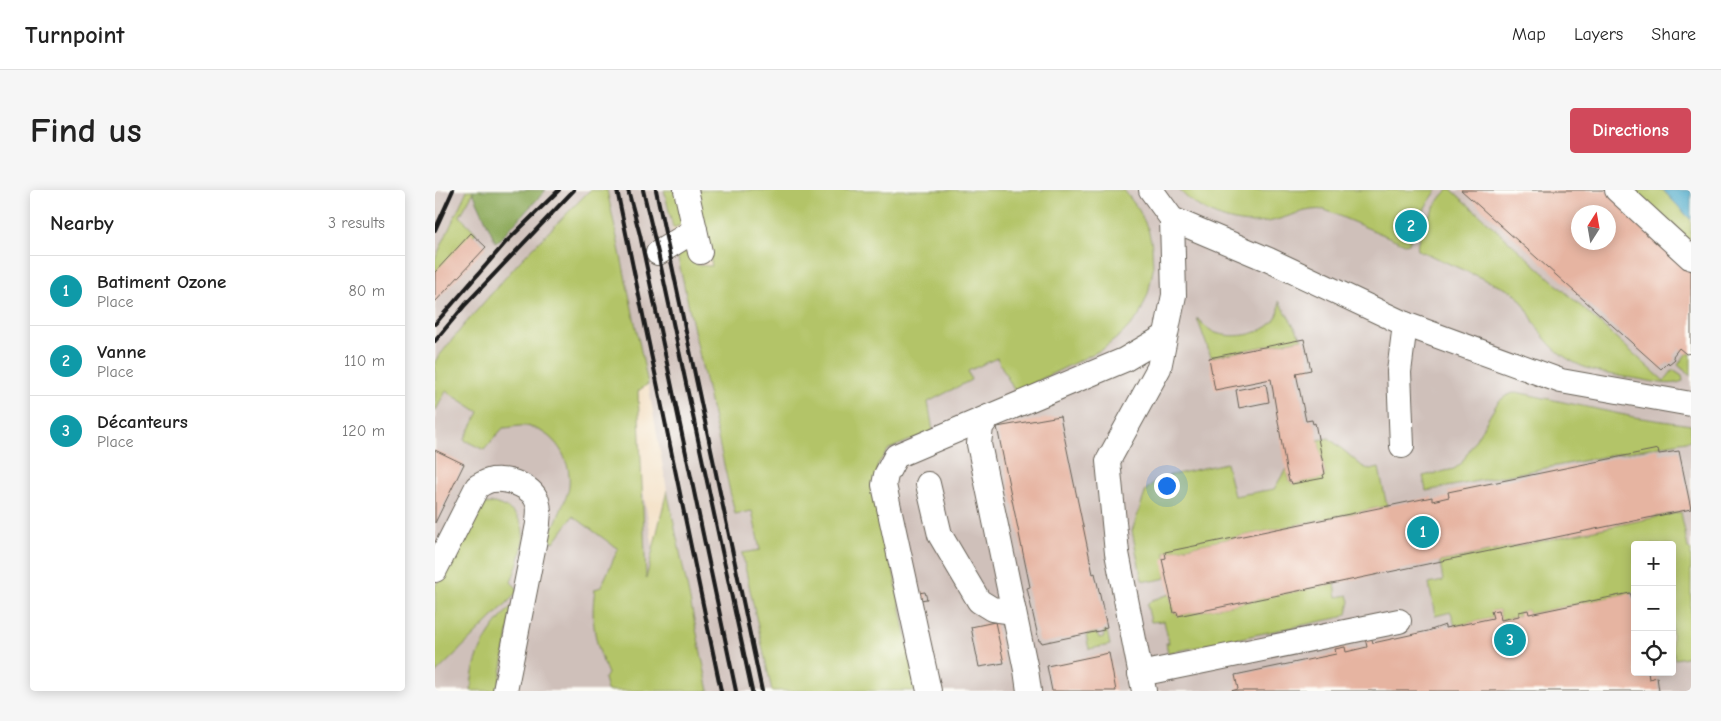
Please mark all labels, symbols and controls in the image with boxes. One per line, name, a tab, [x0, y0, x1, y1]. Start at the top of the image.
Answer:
text: Turnpoint	[25, 21, 124, 49]
text: Map	[1512, 24, 1546, 45]
text: Layers	[1574, 24, 1623, 45]
text: Share	[1651, 24, 1696, 45]
button: Directions	[1570, 108, 1691, 153]
text: Find us	[30, 110, 142, 151]
north arrow	[1571, 205, 1616, 250]
pin: 2	[1395, 207, 1427, 245]
text: Nearby	[50, 211, 114, 235]
text: 3 results	[328, 214, 385, 232]
text: Batiment Ozone	[97, 271, 226, 293]
text: 1	[63, 282, 69, 300]
text: 80 m	[348, 282, 385, 300]
text: Place	[97, 293, 133, 311]
text: Vanne	[97, 341, 146, 363]
text: 2	[62, 352, 70, 370]
text: 110 m	[344, 352, 385, 370]
text: Place	[97, 363, 133, 381]
text: Décanteurs	[97, 411, 188, 433]
text: 3	[62, 422, 70, 440]
text: 120 m	[342, 422, 385, 440]
text: Place	[97, 433, 133, 451]
your location	[1154, 473, 1180, 499]
pin: 1	[1407, 513, 1439, 551]
map controls	[1631, 541, 1676, 676]
button: +	[1631, 541, 1676, 586]
button: −	[1631, 586, 1676, 631]
pin: 3	[1494, 621, 1526, 659]
button: locate	[1631, 631, 1676, 676]

